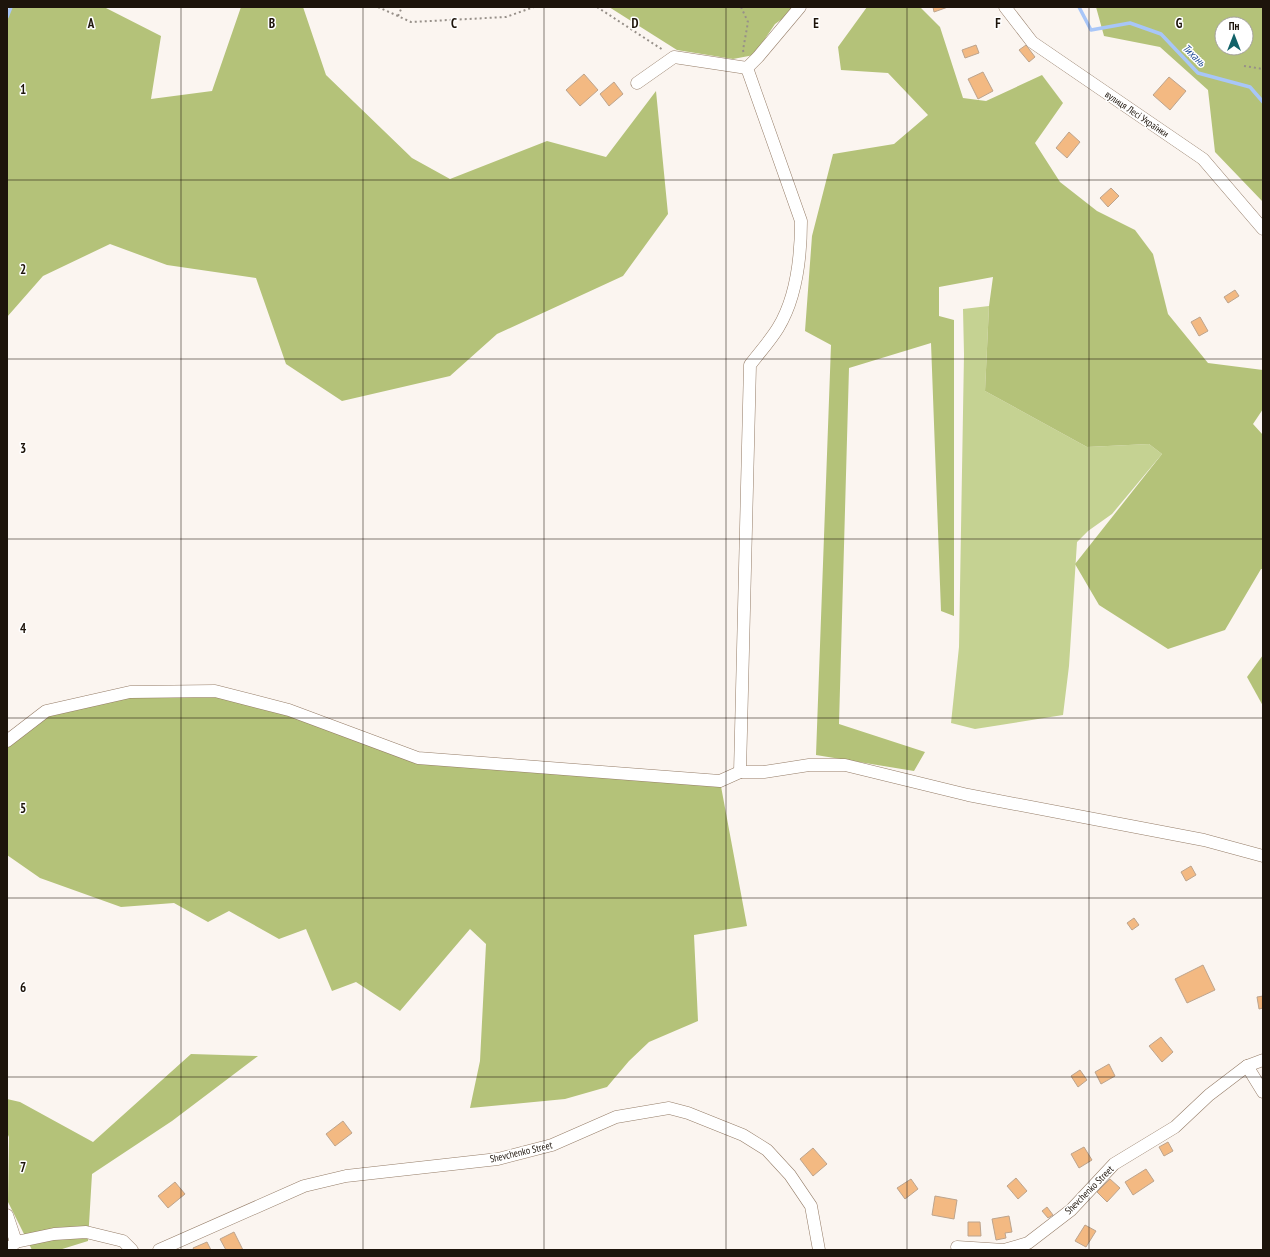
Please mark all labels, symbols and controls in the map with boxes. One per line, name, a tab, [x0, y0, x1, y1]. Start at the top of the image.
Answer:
text: A	[87, 15, 95, 32]
text: B	[269, 15, 275, 32]
text: C	[451, 15, 457, 32]
text: D	[632, 15, 639, 32]
text: E	[813, 15, 819, 32]
text: F	[995, 15, 1001, 32]
text: G	[1176, 15, 1183, 32]
north arrow	[1214, 16, 1254, 56]
text: Пн	[1229, 19, 1239, 33]
water label: Тихань	[1180, 41, 1209, 70]
text: 1	[20, 81, 26, 98]
street label: вулиця Лесі Українки	[1103, 88, 1171, 140]
text: 2	[20, 261, 26, 278]
text: 3	[20, 440, 26, 457]
text: 4	[20, 620, 27, 637]
text: 5	[20, 800, 26, 817]
text: 6	[20, 979, 26, 996]
street label: Shevchenko Street	[488, 1138, 554, 1166]
text: 7	[20, 1159, 26, 1176]
street label: Shevchenko Street	[1062, 1163, 1116, 1217]

